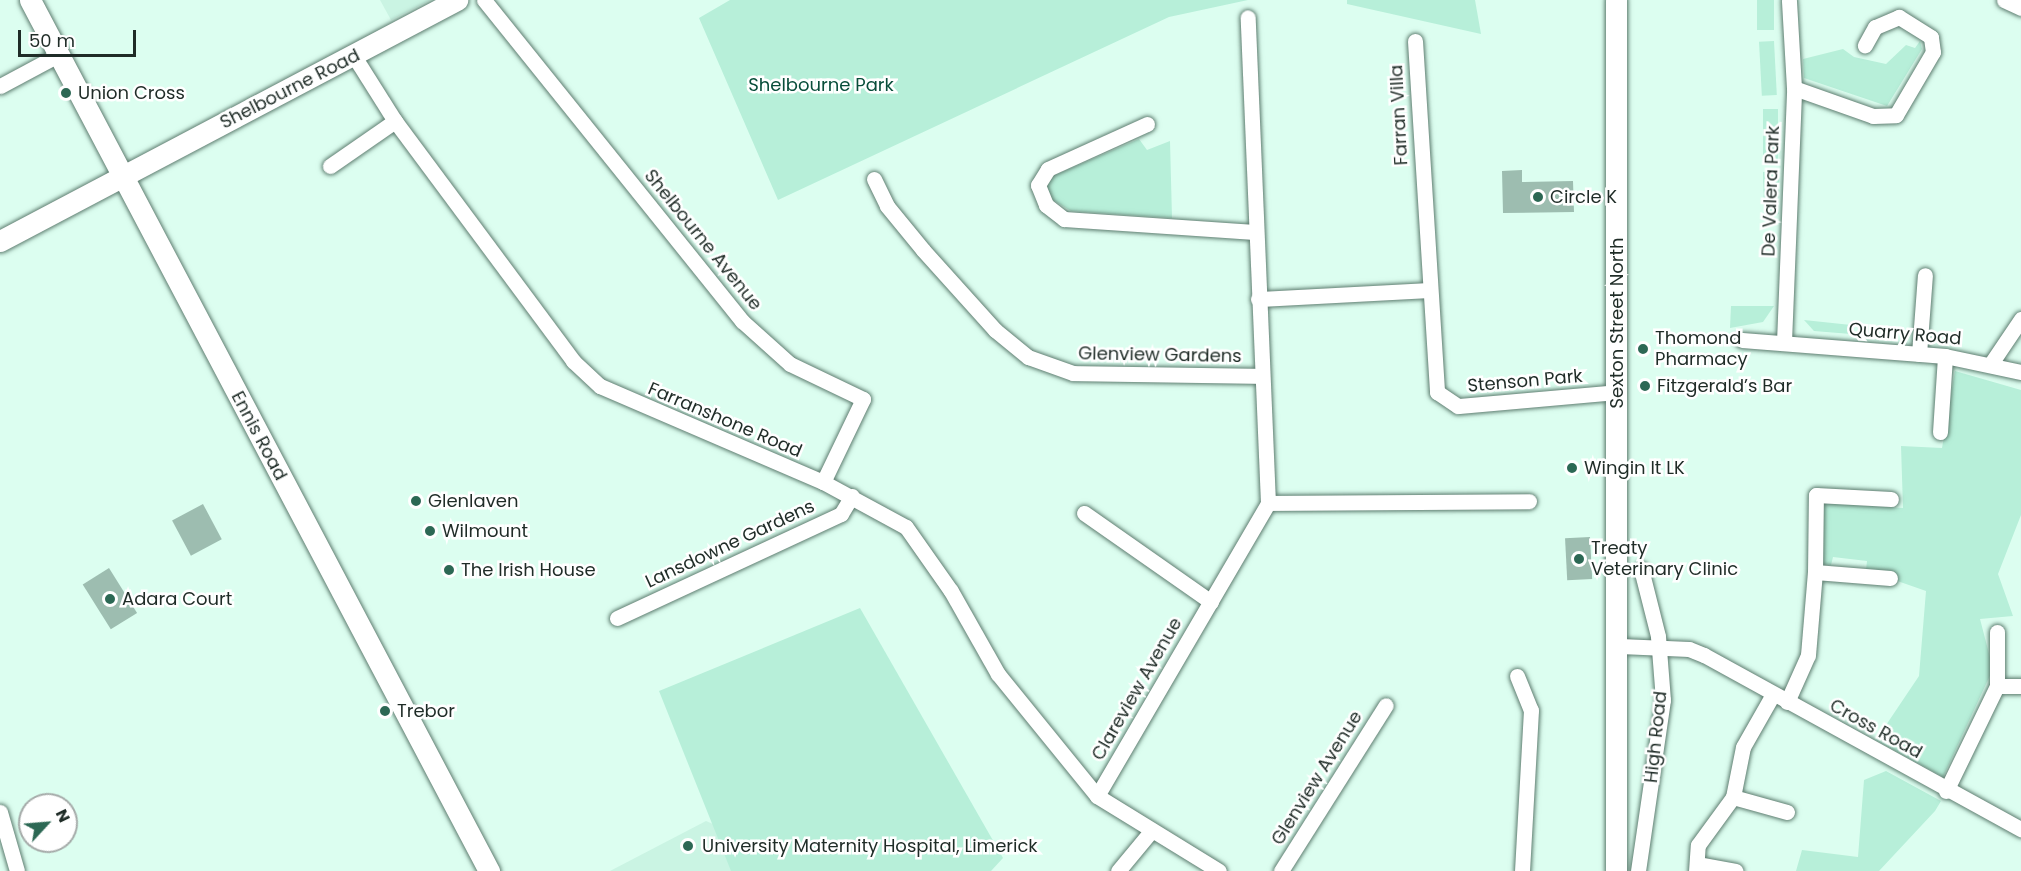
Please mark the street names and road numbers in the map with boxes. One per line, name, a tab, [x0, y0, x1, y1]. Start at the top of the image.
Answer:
street label: Shelbourne Road	[217, 44, 363, 134]
street label: Farran Villa	[1386, 64, 1412, 166]
street label: De Valera Park	[1758, 125, 1784, 257]
street label: Shelbourne Avenue	[640, 165, 766, 315]
street label: Sexton Street North	[1606, 237, 1628, 409]
street label: Quarry Road	[1848, 318, 1962, 350]
street label: Glenview Gardens	[1078, 343, 1242, 367]
street label: Stenson Park	[1466, 365, 1584, 397]
street label: Farranshone Road	[645, 378, 805, 462]
street label: Ennis Road	[227, 388, 291, 484]
street label: Lansdowne Gardens	[642, 495, 818, 593]
street label: Clareview Avenue	[1087, 614, 1187, 764]
street label: High Road	[1640, 690, 1672, 784]
street label: Cross Road	[1826, 695, 1926, 763]
street label: Glenview Avenue	[1267, 707, 1367, 849]

